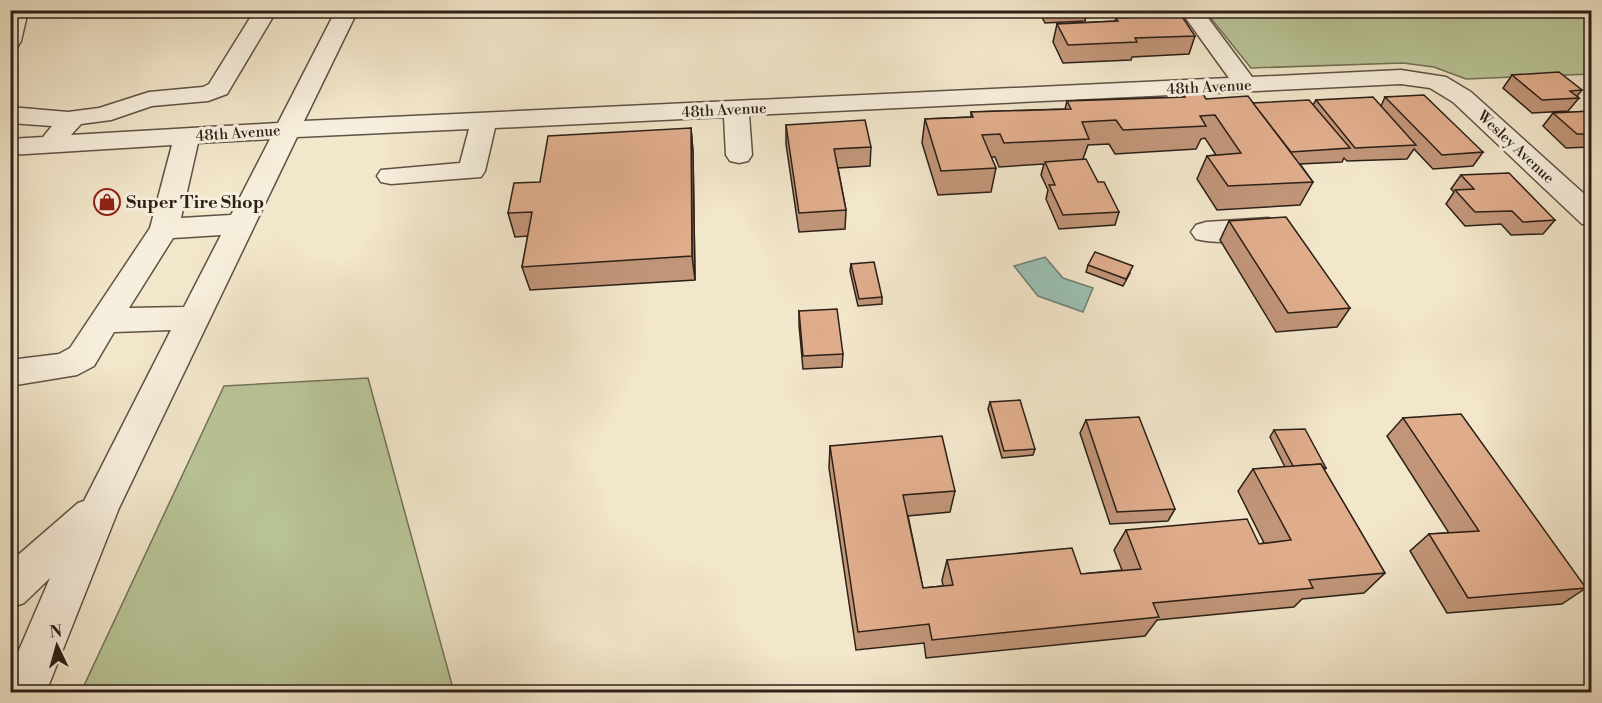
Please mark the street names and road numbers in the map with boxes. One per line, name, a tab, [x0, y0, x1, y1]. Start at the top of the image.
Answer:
street label: 48th Avenue	[1166, 76, 1252, 99]
street label: 48th Avenue	[681, 99, 767, 122]
street label: Wesley Avenue	[1472, 106, 1558, 188]
street label: 48th Avenue	[195, 121, 281, 146]

